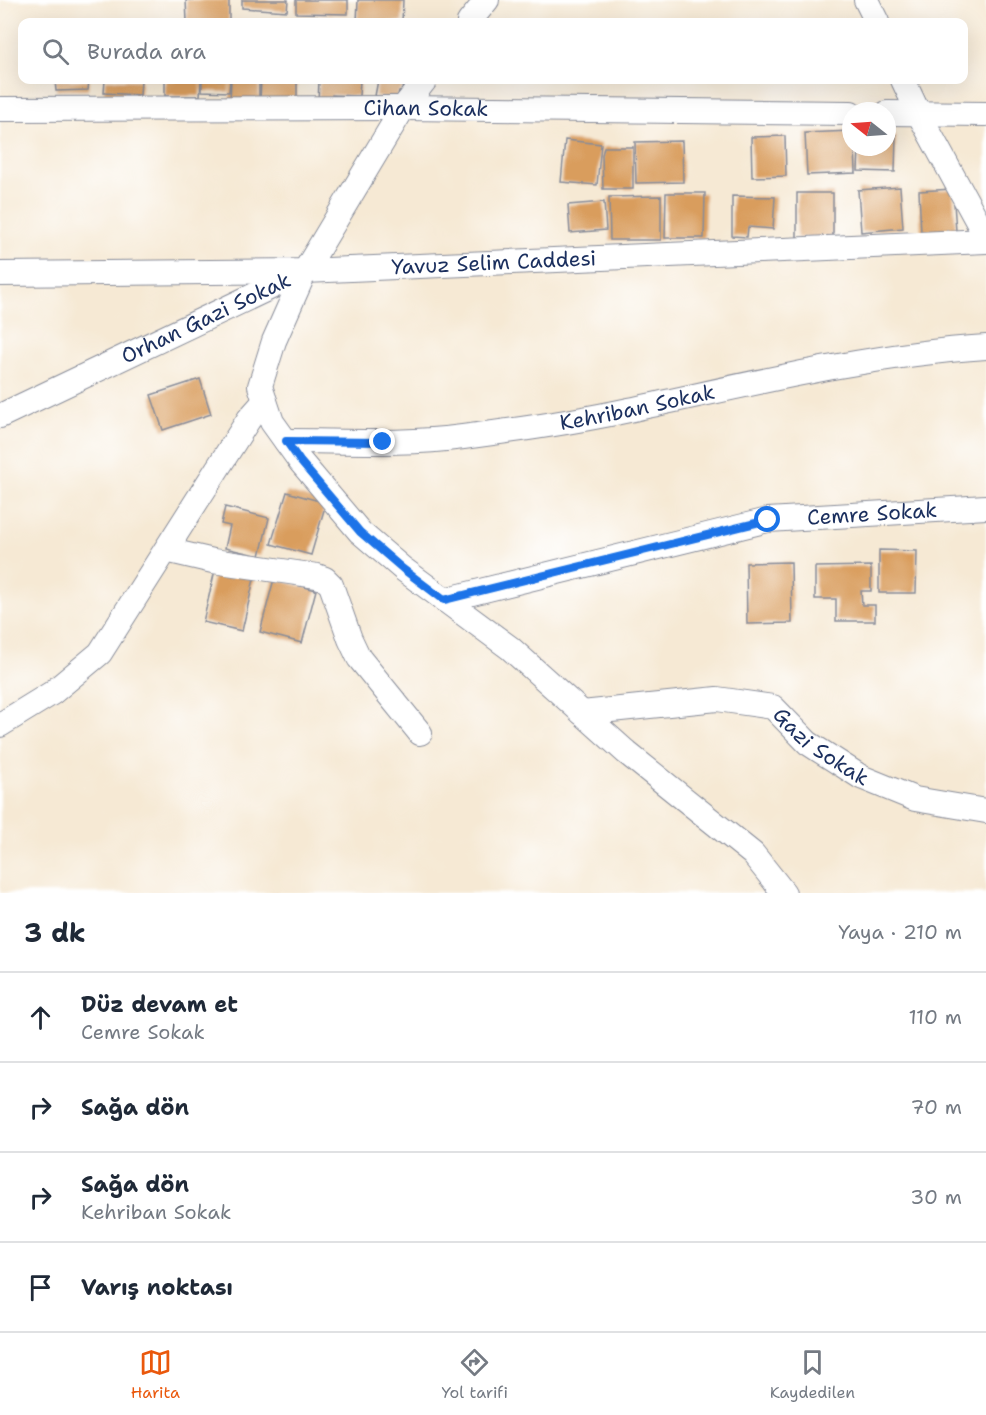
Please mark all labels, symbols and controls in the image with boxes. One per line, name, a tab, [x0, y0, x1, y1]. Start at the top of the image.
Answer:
search box	[18, 18, 968, 84]
icon: search	[39, 35, 72, 68]
text: Burada ara	[87, 37, 206, 66]
street label: Cihan Sokak	[364, 94, 489, 123]
north arrow	[842, 102, 896, 156]
street label: Yavuz Selim Caddesi	[391, 244, 597, 281]
street label: Orhan Gazi Sokak	[117, 266, 295, 370]
street label: Kehriban Sokak	[557, 378, 718, 437]
route end	[369, 428, 395, 454]
street label: Cemre Sokak	[806, 496, 938, 532]
route start	[754, 506, 780, 532]
street label: Gazi Sokak	[767, 701, 873, 793]
text: 3 dk	[24, 915, 86, 950]
text: Yaya · 210 m	[838, 919, 962, 945]
text: Düz devam et	[81, 990, 238, 1019]
icon: ahead	[24, 1001, 57, 1034]
text: 110 m	[908, 1004, 962, 1030]
text: Cemre Sokak	[81, 1019, 205, 1045]
icon: right	[24, 1091, 57, 1124]
text: Sağa dön	[81, 1093, 189, 1122]
text: 70 m	[910, 1094, 962, 1120]
text: Sağa dön	[81, 1170, 189, 1199]
icon: right	[24, 1181, 57, 1214]
text: 30 m	[910, 1184, 962, 1210]
text: Kehriban Sokak	[81, 1199, 231, 1225]
icon: arrive	[24, 1271, 57, 1304]
text: Varış noktası	[81, 1273, 233, 1302]
tab: Harita	[131, 1346, 180, 1403]
tab: Yol tarifi	[442, 1346, 508, 1403]
tab: Kaydedilen	[770, 1346, 855, 1403]

